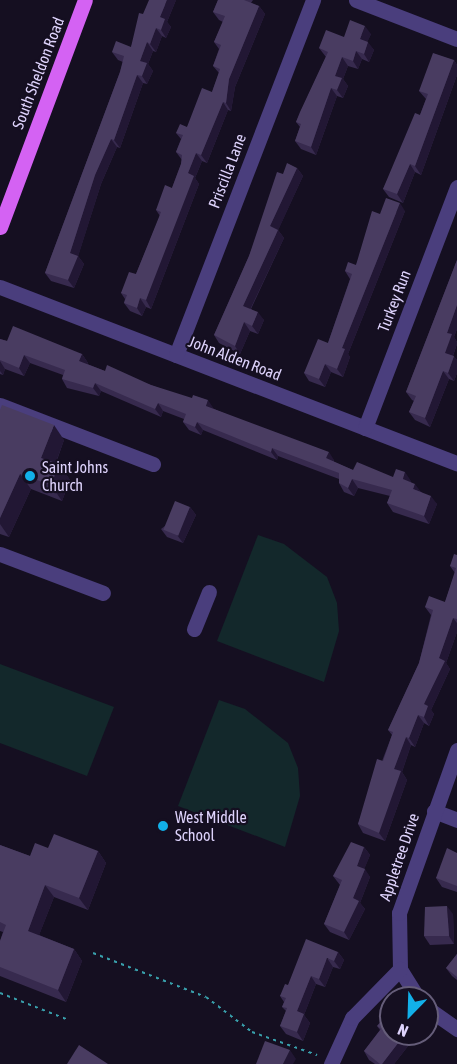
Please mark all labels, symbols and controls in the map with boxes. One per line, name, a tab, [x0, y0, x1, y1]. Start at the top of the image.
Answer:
street label: South Sheldon Road	[8, 15, 68, 131]
street label: Priscilla Lane	[204, 131, 250, 211]
street label: Turkey Run	[373, 267, 415, 335]
street label: John Alden Road	[186, 332, 284, 384]
place label: Saint Johns Church	[42, 457, 108, 495]
marker: Saint Johns Church	[23, 469, 37, 483]
place label: West Middle School	[175, 807, 247, 845]
street label: Appletree Drive	[375, 811, 423, 903]
marker: West Middle School	[156, 819, 170, 833]
north arrow	[379, 986, 439, 1046]
text: N	[395, 1021, 411, 1041]

